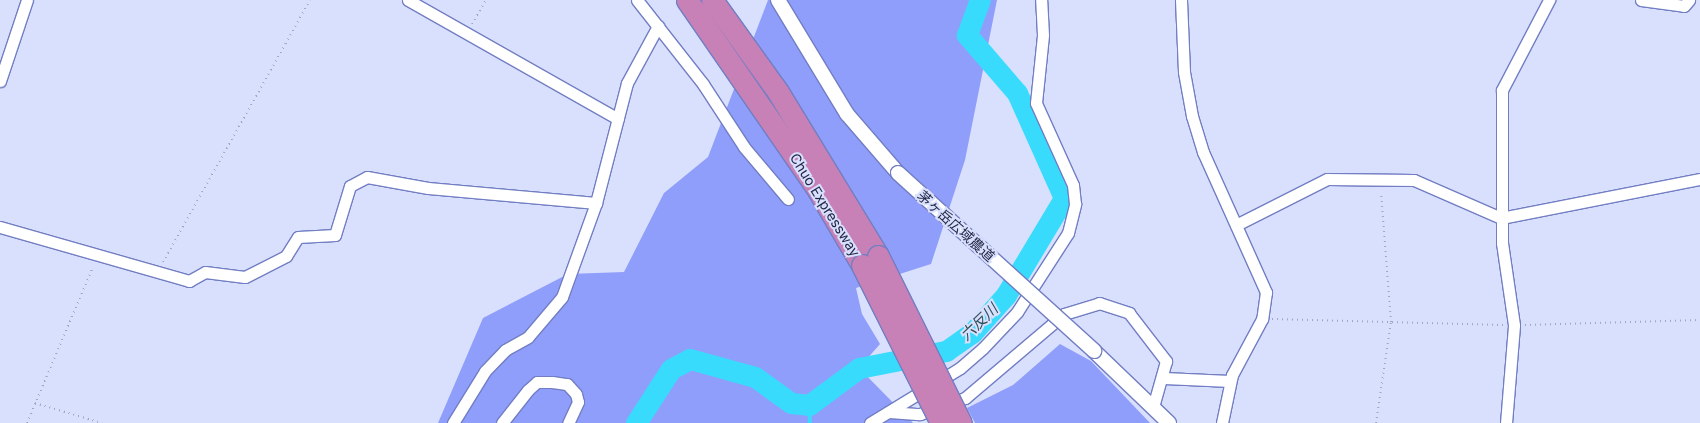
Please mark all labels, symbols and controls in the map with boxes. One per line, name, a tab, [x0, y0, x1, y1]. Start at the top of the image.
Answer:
street label: Chuo Expressway	[786, 150, 864, 260]
street label: 茅ヶ岳広域農道	[914, 187, 998, 265]
water label: 六反川	[957, 300, 1001, 344]

